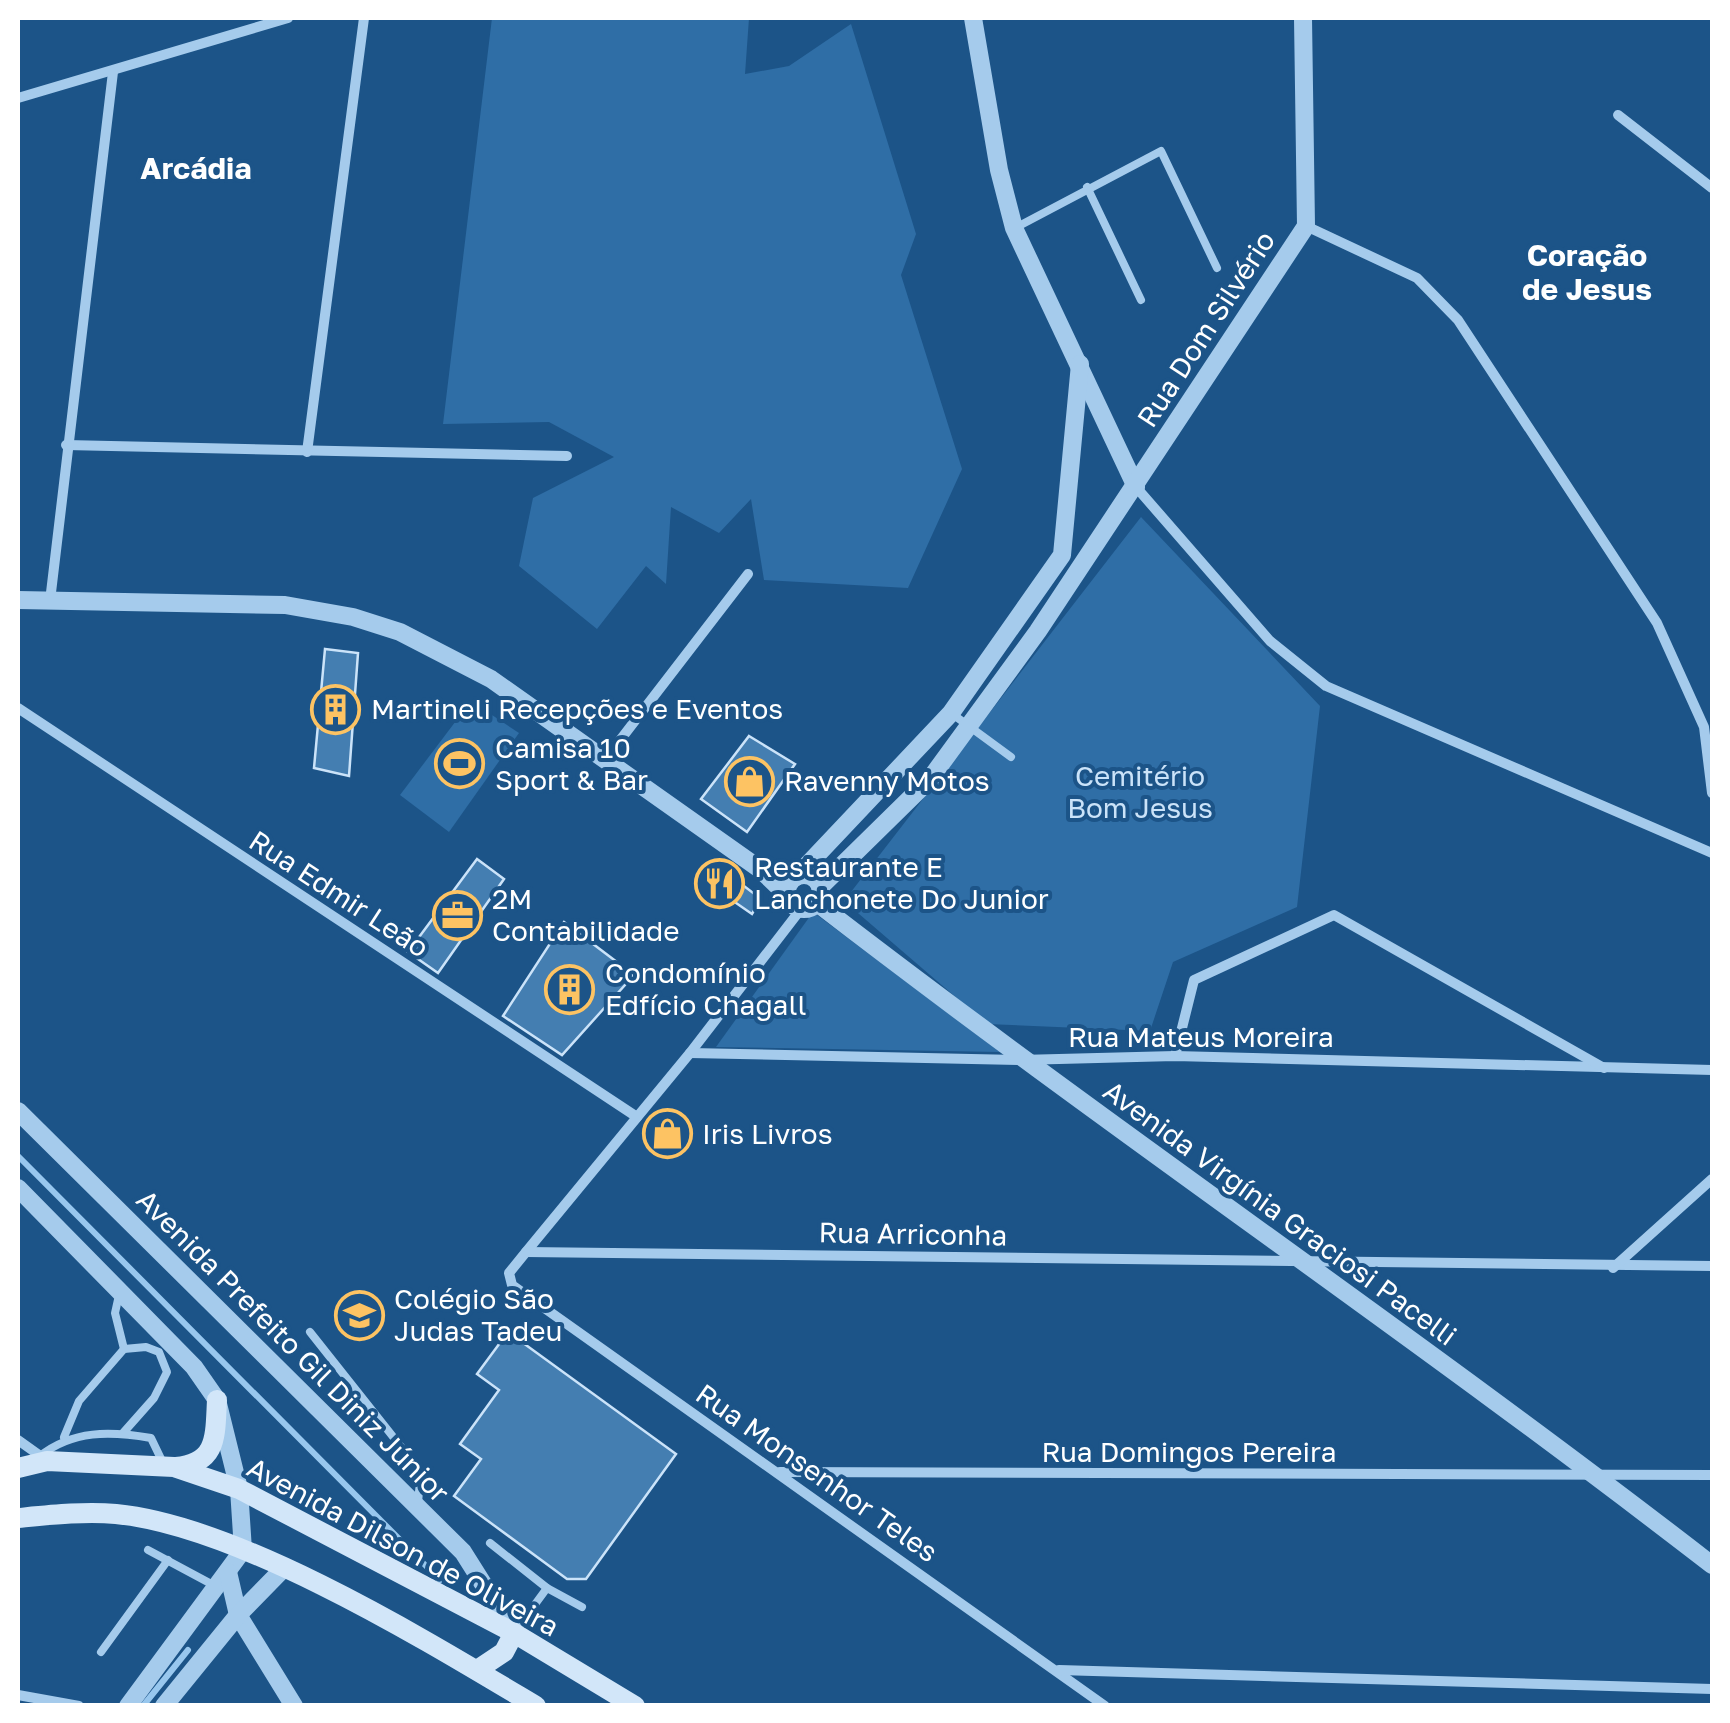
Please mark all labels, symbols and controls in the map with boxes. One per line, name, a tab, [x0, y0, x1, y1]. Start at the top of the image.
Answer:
district label: Arcádia	[140, 150, 252, 186]
street label: Rua Dom Silvério	[1130, 225, 1281, 433]
district label: Coração de Jesus	[1522, 237, 1652, 307]
building icon: Martineli Recepções e Eventos	[310, 683, 362, 735]
place label: Martineli Recepções e Eventos	[371, 692, 783, 725]
place label: Camisa 10 Sport & Bar	[495, 731, 648, 796]
sports icon: Camisa 10 Sport & Bar	[434, 738, 486, 790]
shop icon: Ravenny Motos	[723, 755, 775, 807]
park label: Cemitério Bom Jesus	[1067, 759, 1213, 824]
place label: Ravenny Motos	[784, 764, 990, 797]
street label: Rua Edmir Leão	[243, 823, 435, 964]
place label: Restaurante E Lanchonete Do Junior	[754, 850, 1049, 915]
restaurant icon: Restaurante E Lanchonete Do Junior	[693, 857, 745, 909]
place label: 2M Contabilidade	[492, 882, 680, 947]
office icon: 2M Contabilidade	[431, 889, 483, 941]
place label: Condomínio Edfício Chagall	[605, 956, 806, 1021]
building icon: Condomínio Edfício Chagall	[544, 963, 596, 1015]
street label: Rua Mateus Moreira	[1068, 1020, 1334, 1053]
street label: Avenida Virgínia Graciosi Pacelli	[1097, 1073, 1463, 1352]
shop icon: Iris Livros	[641, 1108, 693, 1160]
place label: Iris Livros	[702, 1117, 832, 1150]
street label: Avenida Prefeito Gil Diniz Júnior	[130, 1183, 456, 1509]
street label: Rua Arriconha	[818, 1215, 1008, 1252]
place label: Colégio São Judas Tadeu	[394, 1282, 562, 1347]
school or university icon: Colégio São Judas Tadeu	[333, 1289, 385, 1341]
street label: Rua Monsenhor Teles	[690, 1377, 944, 1569]
street label: Rua Domingos Pereira	[1041, 1435, 1337, 1468]
street label: Avenida Dilson de Oliveira	[242, 1450, 565, 1643]

